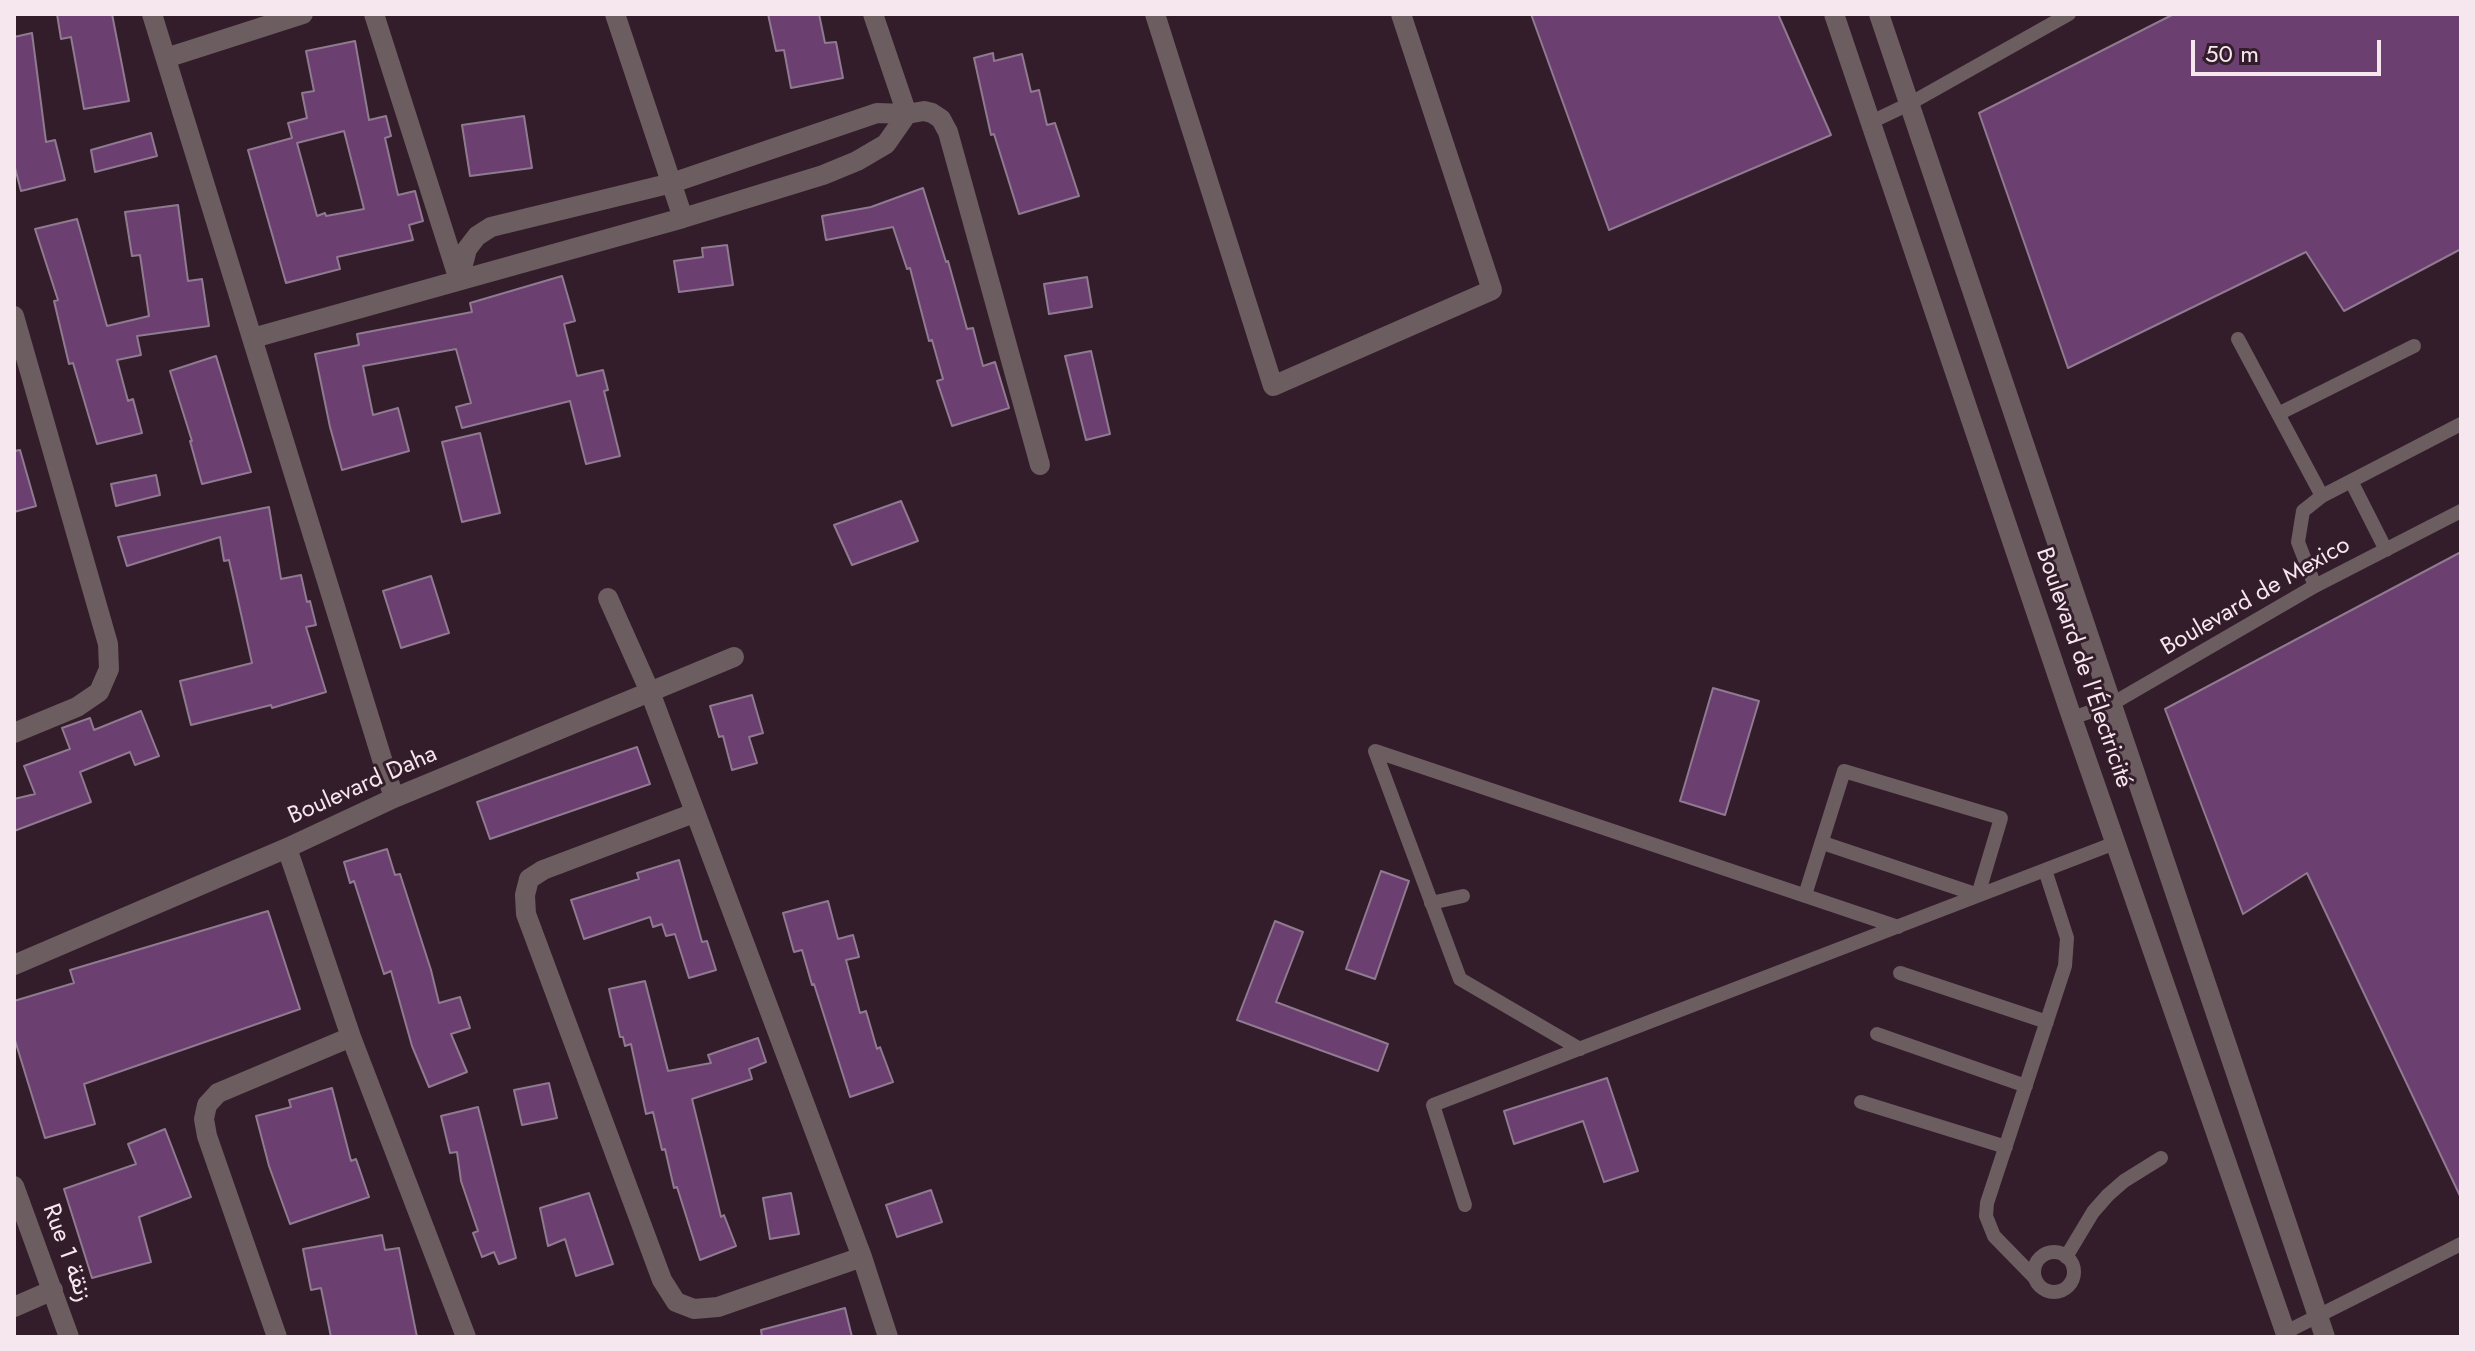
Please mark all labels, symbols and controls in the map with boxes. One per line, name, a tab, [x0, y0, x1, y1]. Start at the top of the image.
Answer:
scale bar	[2195, 24, 2385, 74]
text: 50 m	[2205, 36, 2259, 71]
street label: Boulevard de Mexico	[2156, 531, 2356, 663]
street label: Boulevard de l'Électricité	[2028, 544, 2138, 792]
street label: Boulevard Daha	[284, 740, 442, 832]
street label: Rue 1 زنقة	[35, 1200, 97, 1306]

